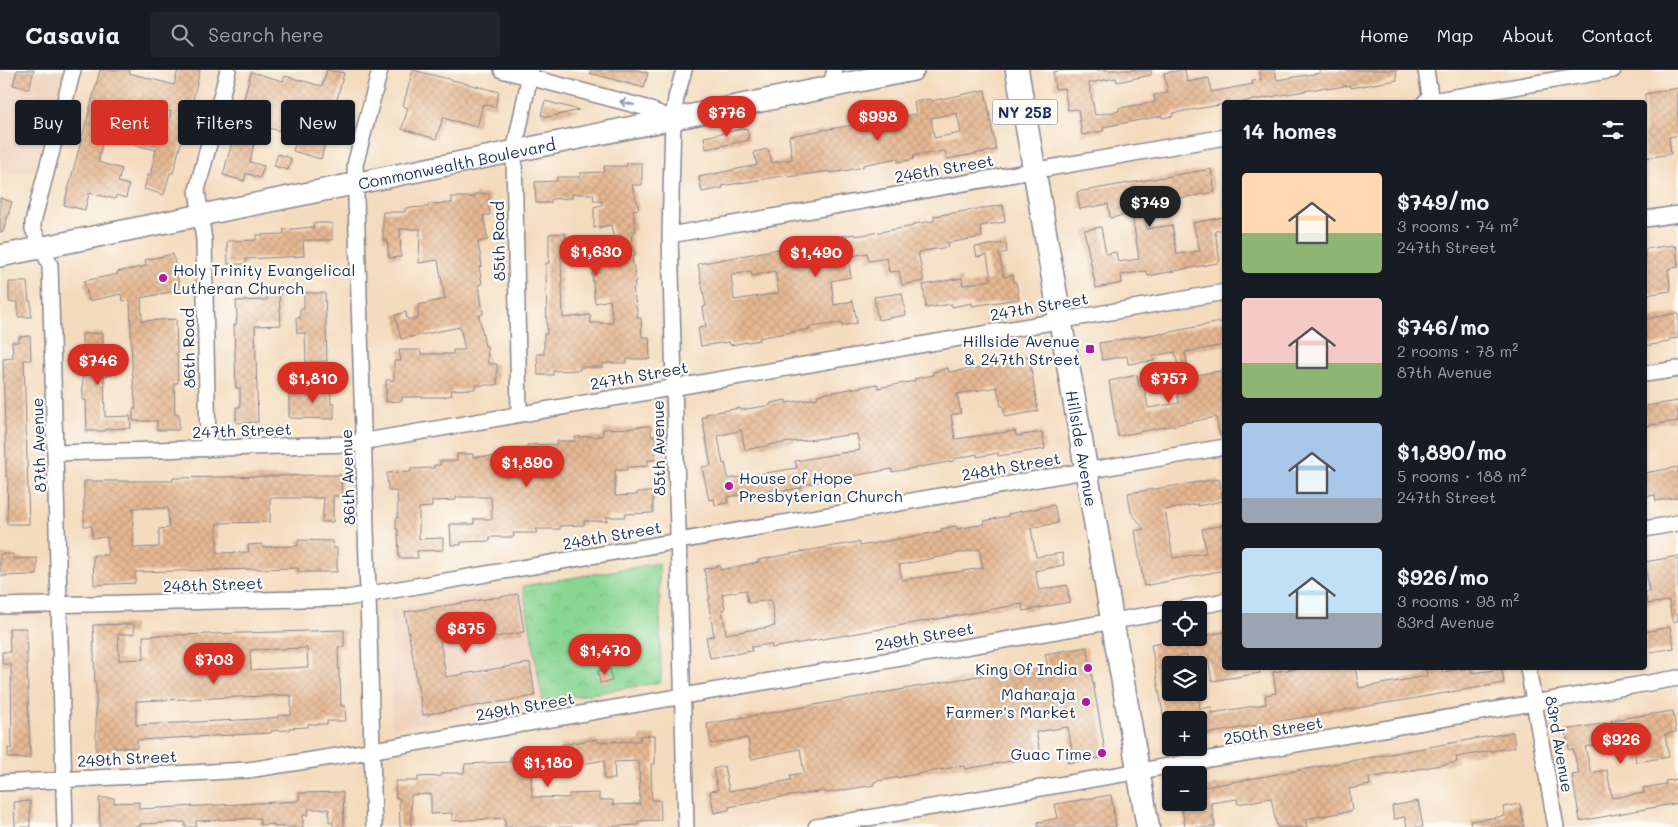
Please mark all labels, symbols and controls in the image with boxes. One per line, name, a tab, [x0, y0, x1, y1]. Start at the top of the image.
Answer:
search box	[150, 12, 500, 57]
text: Casavia	[25, 19, 120, 50]
icon: search	[168, 21, 196, 49]
text: Search here	[208, 22, 324, 47]
text: Home	[1360, 23, 1409, 47]
text: Map	[1437, 23, 1473, 47]
text: About	[1501, 23, 1554, 47]
text: Contact	[1582, 23, 1653, 47]
pin: $776	[697, 96, 757, 138]
one-way arrow	[620, 98, 636, 107]
chip: Buy	[15, 100, 81, 145]
chip: Rent	[91, 100, 168, 145]
chip: Filters	[178, 100, 271, 145]
chip: New	[281, 100, 355, 145]
pin: $998	[848, 100, 908, 142]
road number: NY 25B	[992, 100, 1058, 124]
text: $776	[708, 101, 746, 122]
text: $998	[858, 105, 898, 126]
icon: filters	[1599, 116, 1627, 144]
text: 14 homes	[1242, 117, 1337, 144]
street label: Commonwealth Boulevard	[356, 133, 557, 193]
street label: 246th Street	[893, 149, 995, 187]
pin: $749	[1120, 186, 1180, 228]
text: $749/mo	[1397, 188, 1489, 215]
text: $749	[1131, 191, 1169, 212]
icon: home	[1282, 193, 1342, 253]
street label: 85th Road	[487, 201, 509, 281]
text: 3 rooms · 74 m²	[1397, 215, 1518, 236]
pin: $1,630	[555, 234, 637, 277]
pin: $1,490	[775, 236, 857, 278]
text: 247th Street	[1397, 236, 1496, 257]
text: $1,630	[570, 240, 622, 261]
text: $1,490	[790, 241, 842, 262]
place label: Holy Trinity Evangelical Lutheran Church	[173, 259, 355, 298]
marker: Holy Trinity Evangelical Lutheran Church	[157, 272, 169, 284]
street label: 247th Street	[988, 287, 1090, 325]
street label: 86th Road	[177, 308, 199, 388]
text: $746/mo	[1397, 313, 1489, 340]
icon: home	[1282, 318, 1342, 378]
place label: Hillside Avenue & 247th Street	[962, 330, 1080, 369]
text: 2 rooms · 78 m²	[1397, 340, 1518, 361]
marker: Hillside Avenue & 247th Street	[1084, 343, 1096, 355]
pin: $746	[68, 344, 128, 386]
text: $746	[79, 349, 117, 370]
street label: 247th Street	[588, 356, 690, 394]
text: 87th Avenue	[1397, 361, 1492, 382]
pin: $1,810	[272, 362, 354, 404]
pin: $757	[1139, 362, 1199, 404]
text: $1,810	[288, 367, 338, 388]
text: $757	[1150, 367, 1188, 388]
street label: Hillside Avenue	[1062, 389, 1103, 508]
street label: 87th Avenue	[26, 397, 50, 493]
street label: 85th Avenue	[647, 400, 669, 496]
street label: 247th Street	[192, 418, 292, 442]
street label: 86th Avenue	[335, 429, 359, 525]
text: $1,890/mo	[1397, 438, 1507, 465]
icon: home	[1282, 443, 1342, 503]
pin: $1,890	[486, 446, 568, 488]
street label: 248th Street	[960, 447, 1062, 485]
text: $1,890	[501, 451, 553, 472]
text: 5 rooms · 188 m²	[1397, 465, 1527, 486]
place label: House of Hope Presbyterian Church	[739, 467, 903, 506]
marker: House of Hope Presbyterian Church	[723, 480, 735, 492]
text: 247th Street	[1397, 486, 1496, 507]
street label: 248th Street	[561, 516, 663, 554]
text: $926/mo	[1397, 563, 1489, 590]
icon: home	[1282, 568, 1342, 628]
street label: 248th Street	[163, 572, 263, 596]
text: 3 rooms · 98 m²	[1397, 590, 1519, 611]
map controls	[1162, 601, 1207, 811]
button: locate	[1162, 601, 1207, 646]
text: 83rd Avenue	[1397, 611, 1495, 632]
pin: $875	[436, 612, 496, 654]
text: $875	[447, 617, 485, 638]
street label: 249th Street	[873, 617, 975, 655]
pin: $1,470	[564, 634, 646, 676]
text: $1,470	[579, 639, 631, 660]
pin: $703	[184, 642, 244, 685]
text: $703	[195, 648, 233, 669]
button: layers	[1162, 656, 1207, 701]
place label: King Of India	[975, 658, 1078, 679]
marker: King Of India	[1082, 662, 1094, 674]
place label: Maharaja Farmer's Market	[946, 683, 1076, 722]
street label: 249th Street	[474, 687, 576, 725]
street label: 83rd Avenue	[1541, 694, 1579, 794]
marker: Maharaja Farmer's Market	[1080, 696, 1092, 708]
button: +	[1162, 711, 1207, 756]
street label: 250th Street	[1222, 711, 1324, 749]
pin: $926	[1591, 722, 1651, 765]
text: $926	[1602, 728, 1640, 749]
place label: Guac Time	[1010, 743, 1092, 764]
street label: 249th Street	[77, 745, 177, 771]
pin: $1,180	[507, 746, 589, 788]
marker: Guac Time	[1096, 747, 1108, 759]
text: $1,180	[523, 751, 573, 772]
button: −	[1162, 766, 1207, 811]

